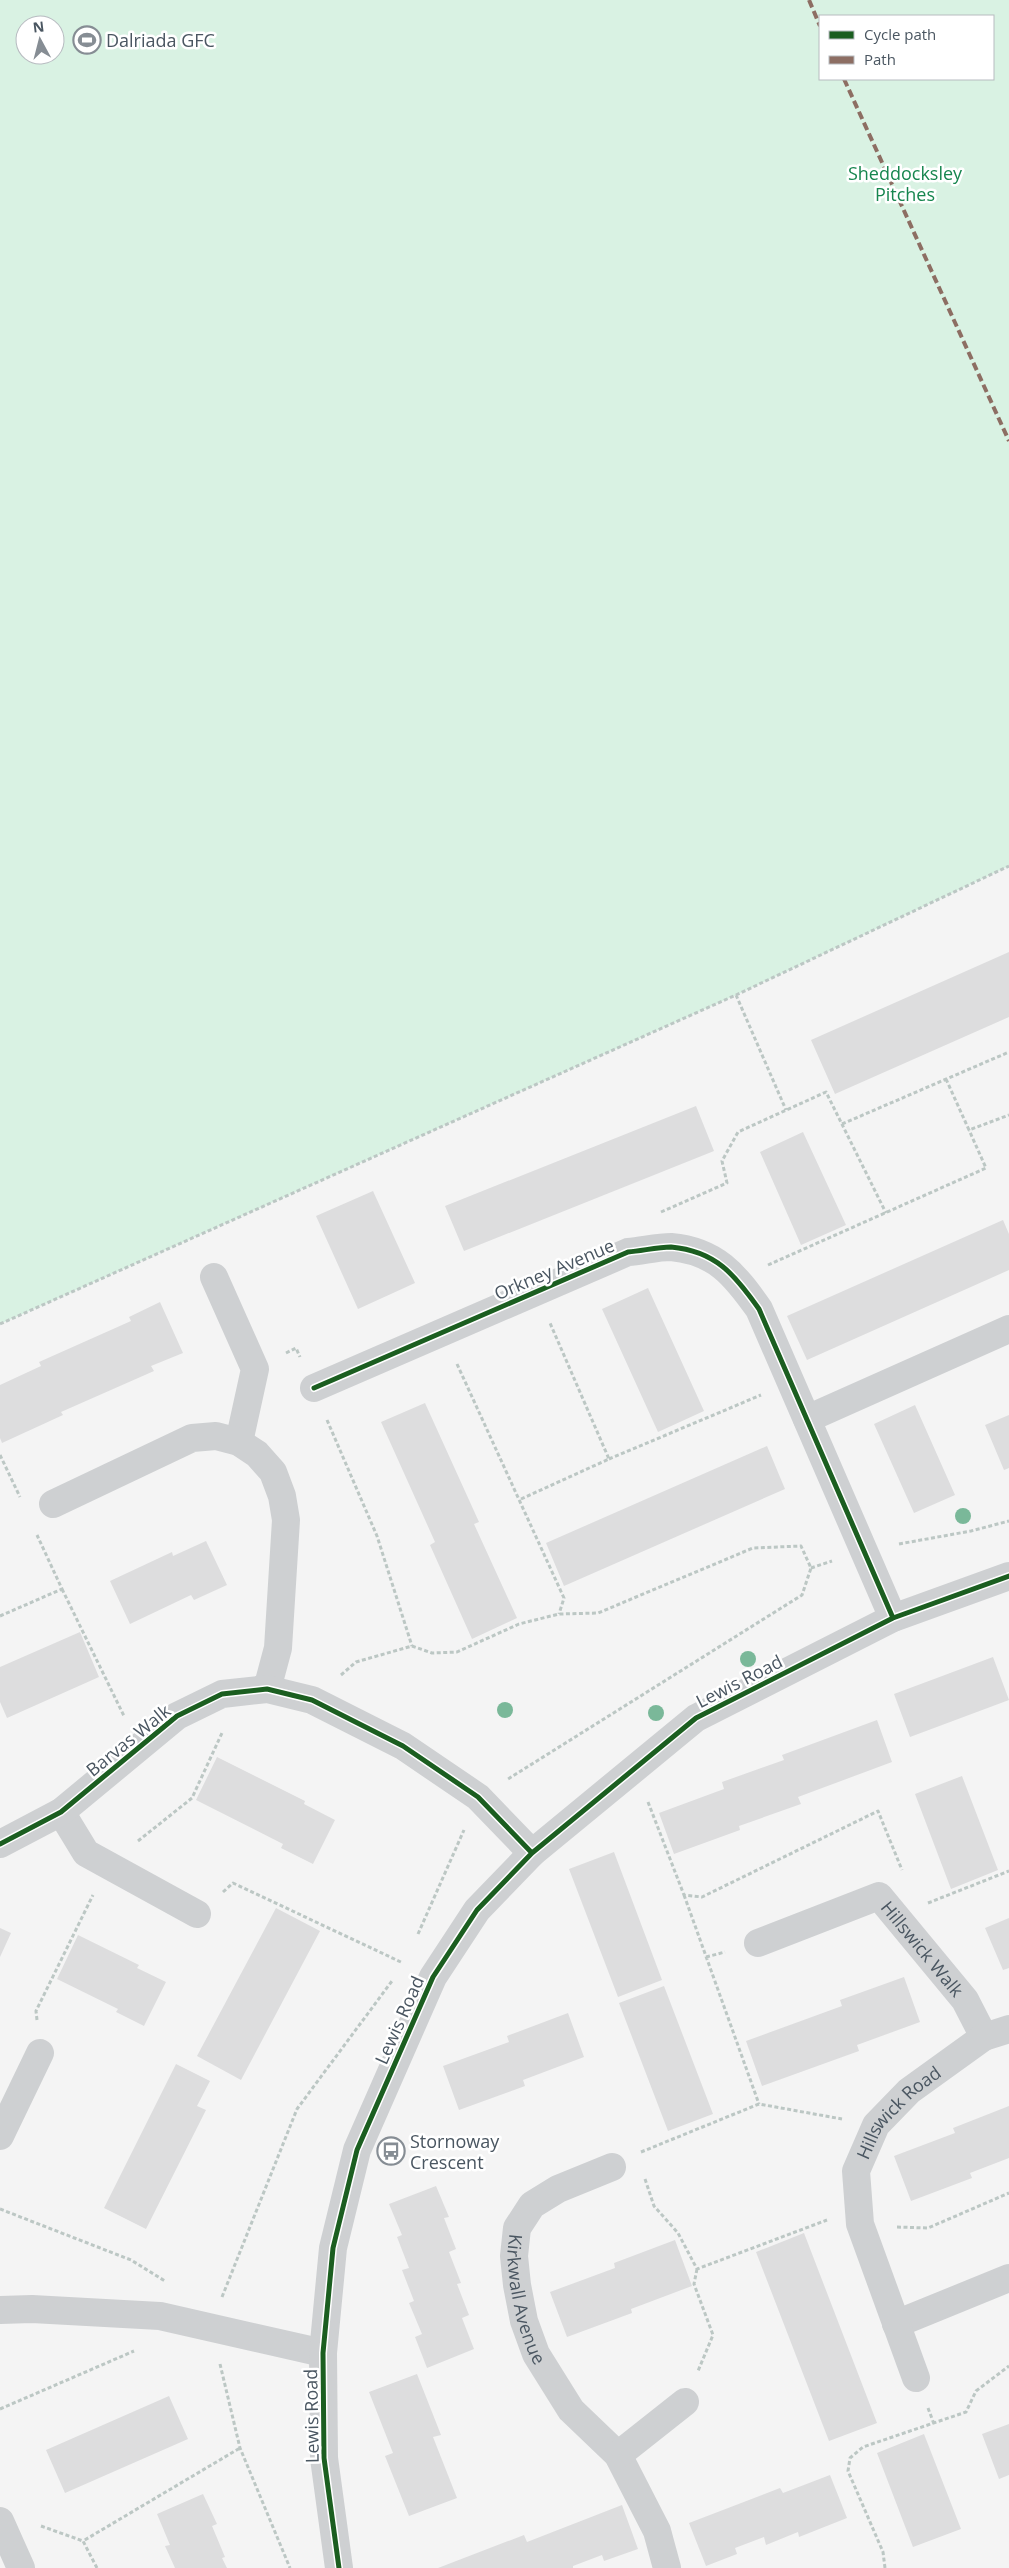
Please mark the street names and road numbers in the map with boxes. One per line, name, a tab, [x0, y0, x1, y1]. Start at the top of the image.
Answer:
street label: Orkney Avenue	[490, 1233, 618, 1305]
street label: Lewis Road	[692, 1649, 786, 1713]
street label: Barvas Walk	[81, 1698, 176, 1781]
street label: Hillswick Walk	[876, 1896, 969, 2002]
street label: Lewis Road	[369, 1972, 429, 2068]
street label: Hillswick Road	[851, 2060, 945, 2163]
street label: Kirkwall Avenue	[502, 2233, 551, 2369]
street label: Lewis Road	[298, 2369, 324, 2463]

